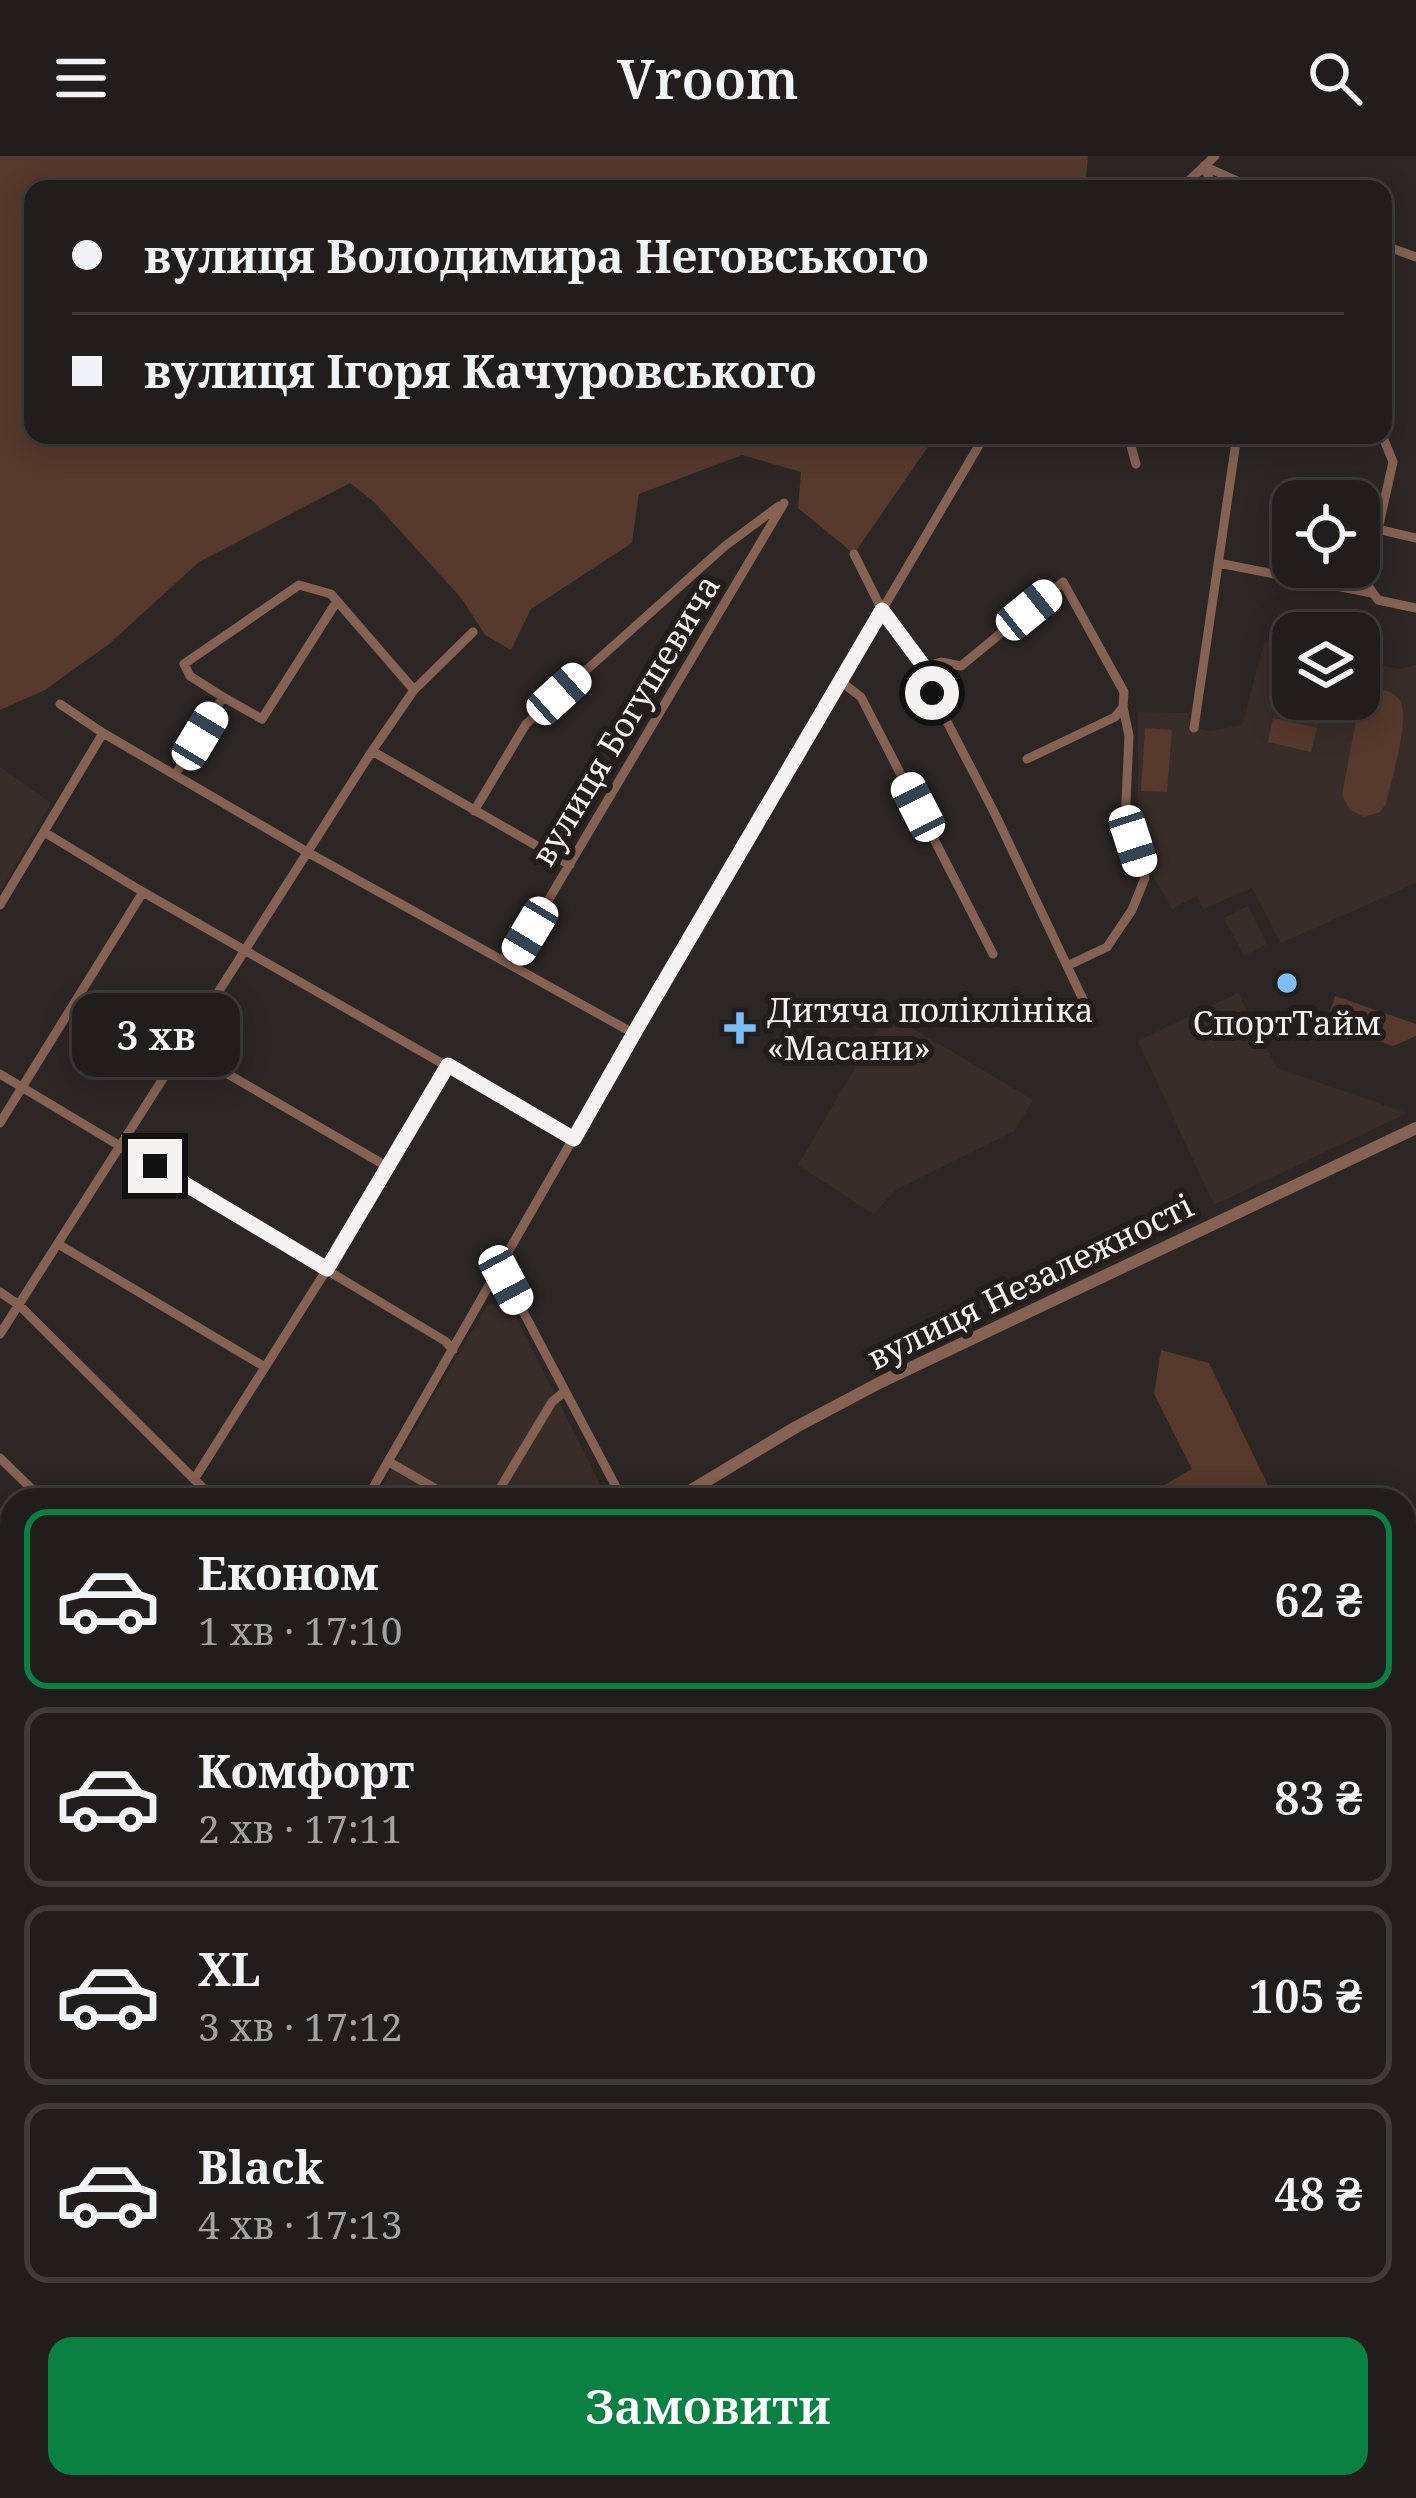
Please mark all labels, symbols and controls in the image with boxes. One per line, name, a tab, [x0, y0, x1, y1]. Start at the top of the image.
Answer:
text: Vroom	[617, 41, 799, 115]
icon: menu	[48, 45, 114, 111]
icon: search	[1302, 45, 1368, 111]
text: вулиця Володимира Неговського	[144, 225, 929, 286]
text: вулиця Ігоря Качуровського	[144, 340, 817, 401]
map controls	[1272, 480, 1380, 720]
button: locate	[1272, 480, 1380, 588]
street label: вулиця Богушевича	[520, 566, 730, 874]
car	[990, 573, 1068, 647]
button: layers	[1272, 612, 1380, 720]
car	[520, 657, 598, 731]
route start	[905, 666, 959, 720]
car	[166, 696, 234, 776]
car	[886, 767, 950, 847]
car	[1105, 801, 1161, 881]
car	[496, 891, 564, 971]
marker: СпортТайм	[1274, 970, 1300, 996]
place label: Дитяча поліклініка «Масани»	[767, 987, 1094, 1070]
callout: 3 хв	[71, 992, 239, 1076]
place label: СпортТайм	[1193, 1000, 1381, 1045]
text: 3 хв	[116, 1008, 196, 1061]
marker: Дитяча поліклініка «Масани»	[724, 1012, 756, 1044]
route end	[128, 1139, 182, 1193]
street label: вулиця Незалежності	[859, 1182, 1201, 1380]
car	[473, 1240, 539, 1320]
text: Економ	[198, 1542, 379, 1603]
icon: car	[54, 1545, 162, 1653]
text: 62 ₴	[1274, 1569, 1362, 1630]
text: 1 хв · 17:10	[198, 1603, 402, 1656]
text: Комфорт	[198, 1740, 414, 1801]
icon: car	[54, 1743, 162, 1851]
text: 83 ₴	[1274, 1767, 1362, 1828]
text: 2 хв · 17:11	[198, 1801, 402, 1854]
text: XL	[198, 1938, 260, 1999]
icon: car	[54, 1941, 162, 2049]
text: 105 ₴	[1249, 1965, 1362, 2026]
text: 3 хв · 17:12	[198, 1999, 402, 2052]
text: Black	[198, 2136, 323, 2197]
icon: car	[54, 2139, 162, 2247]
text: 48 ₴	[1274, 2163, 1362, 2224]
text: 4 хв · 17:13	[198, 2197, 402, 2250]
button: Замовити	[48, 2337, 1368, 2475]

